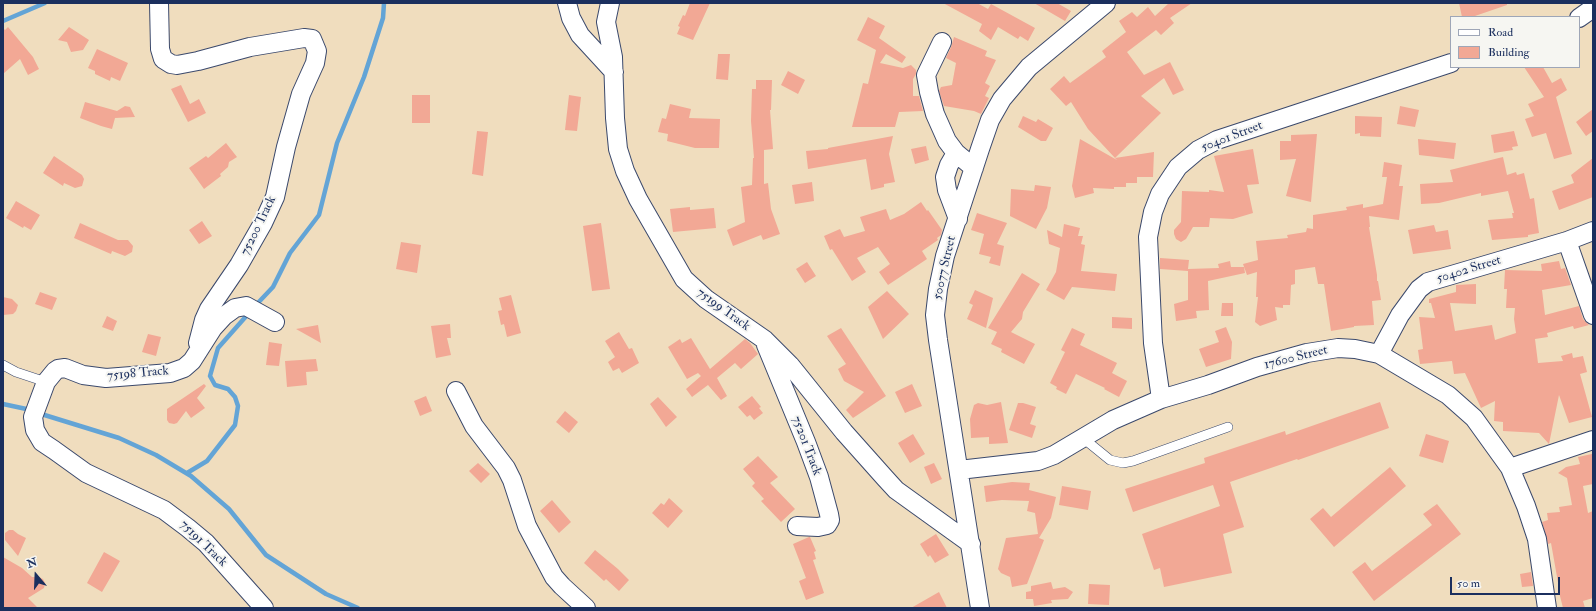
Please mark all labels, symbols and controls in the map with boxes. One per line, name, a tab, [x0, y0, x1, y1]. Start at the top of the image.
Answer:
legend	[1450, 16, 1580, 68]
text: Road	[1488, 25, 1513, 40]
text: Building	[1488, 45, 1529, 60]
street label: 50401 Street	[1199, 118, 1265, 156]
street label: 75200 Track	[238, 194, 280, 258]
street label: 50077 Street	[930, 235, 960, 301]
street label: 50402 Street	[1435, 253, 1503, 287]
street label: 75199 Track	[693, 285, 753, 335]
street label: 17600 Street	[1263, 343, 1329, 373]
street label: 75198 Track	[107, 364, 169, 384]
street label: 75201 Track	[788, 414, 824, 478]
street label: 75191 Track	[176, 517, 230, 571]
north arrow	[16, 555, 56, 595]
text: N	[25, 555, 39, 571]
scale bar	[1452, 569, 1562, 595]
text: 50 m	[1457, 576, 1480, 591]

